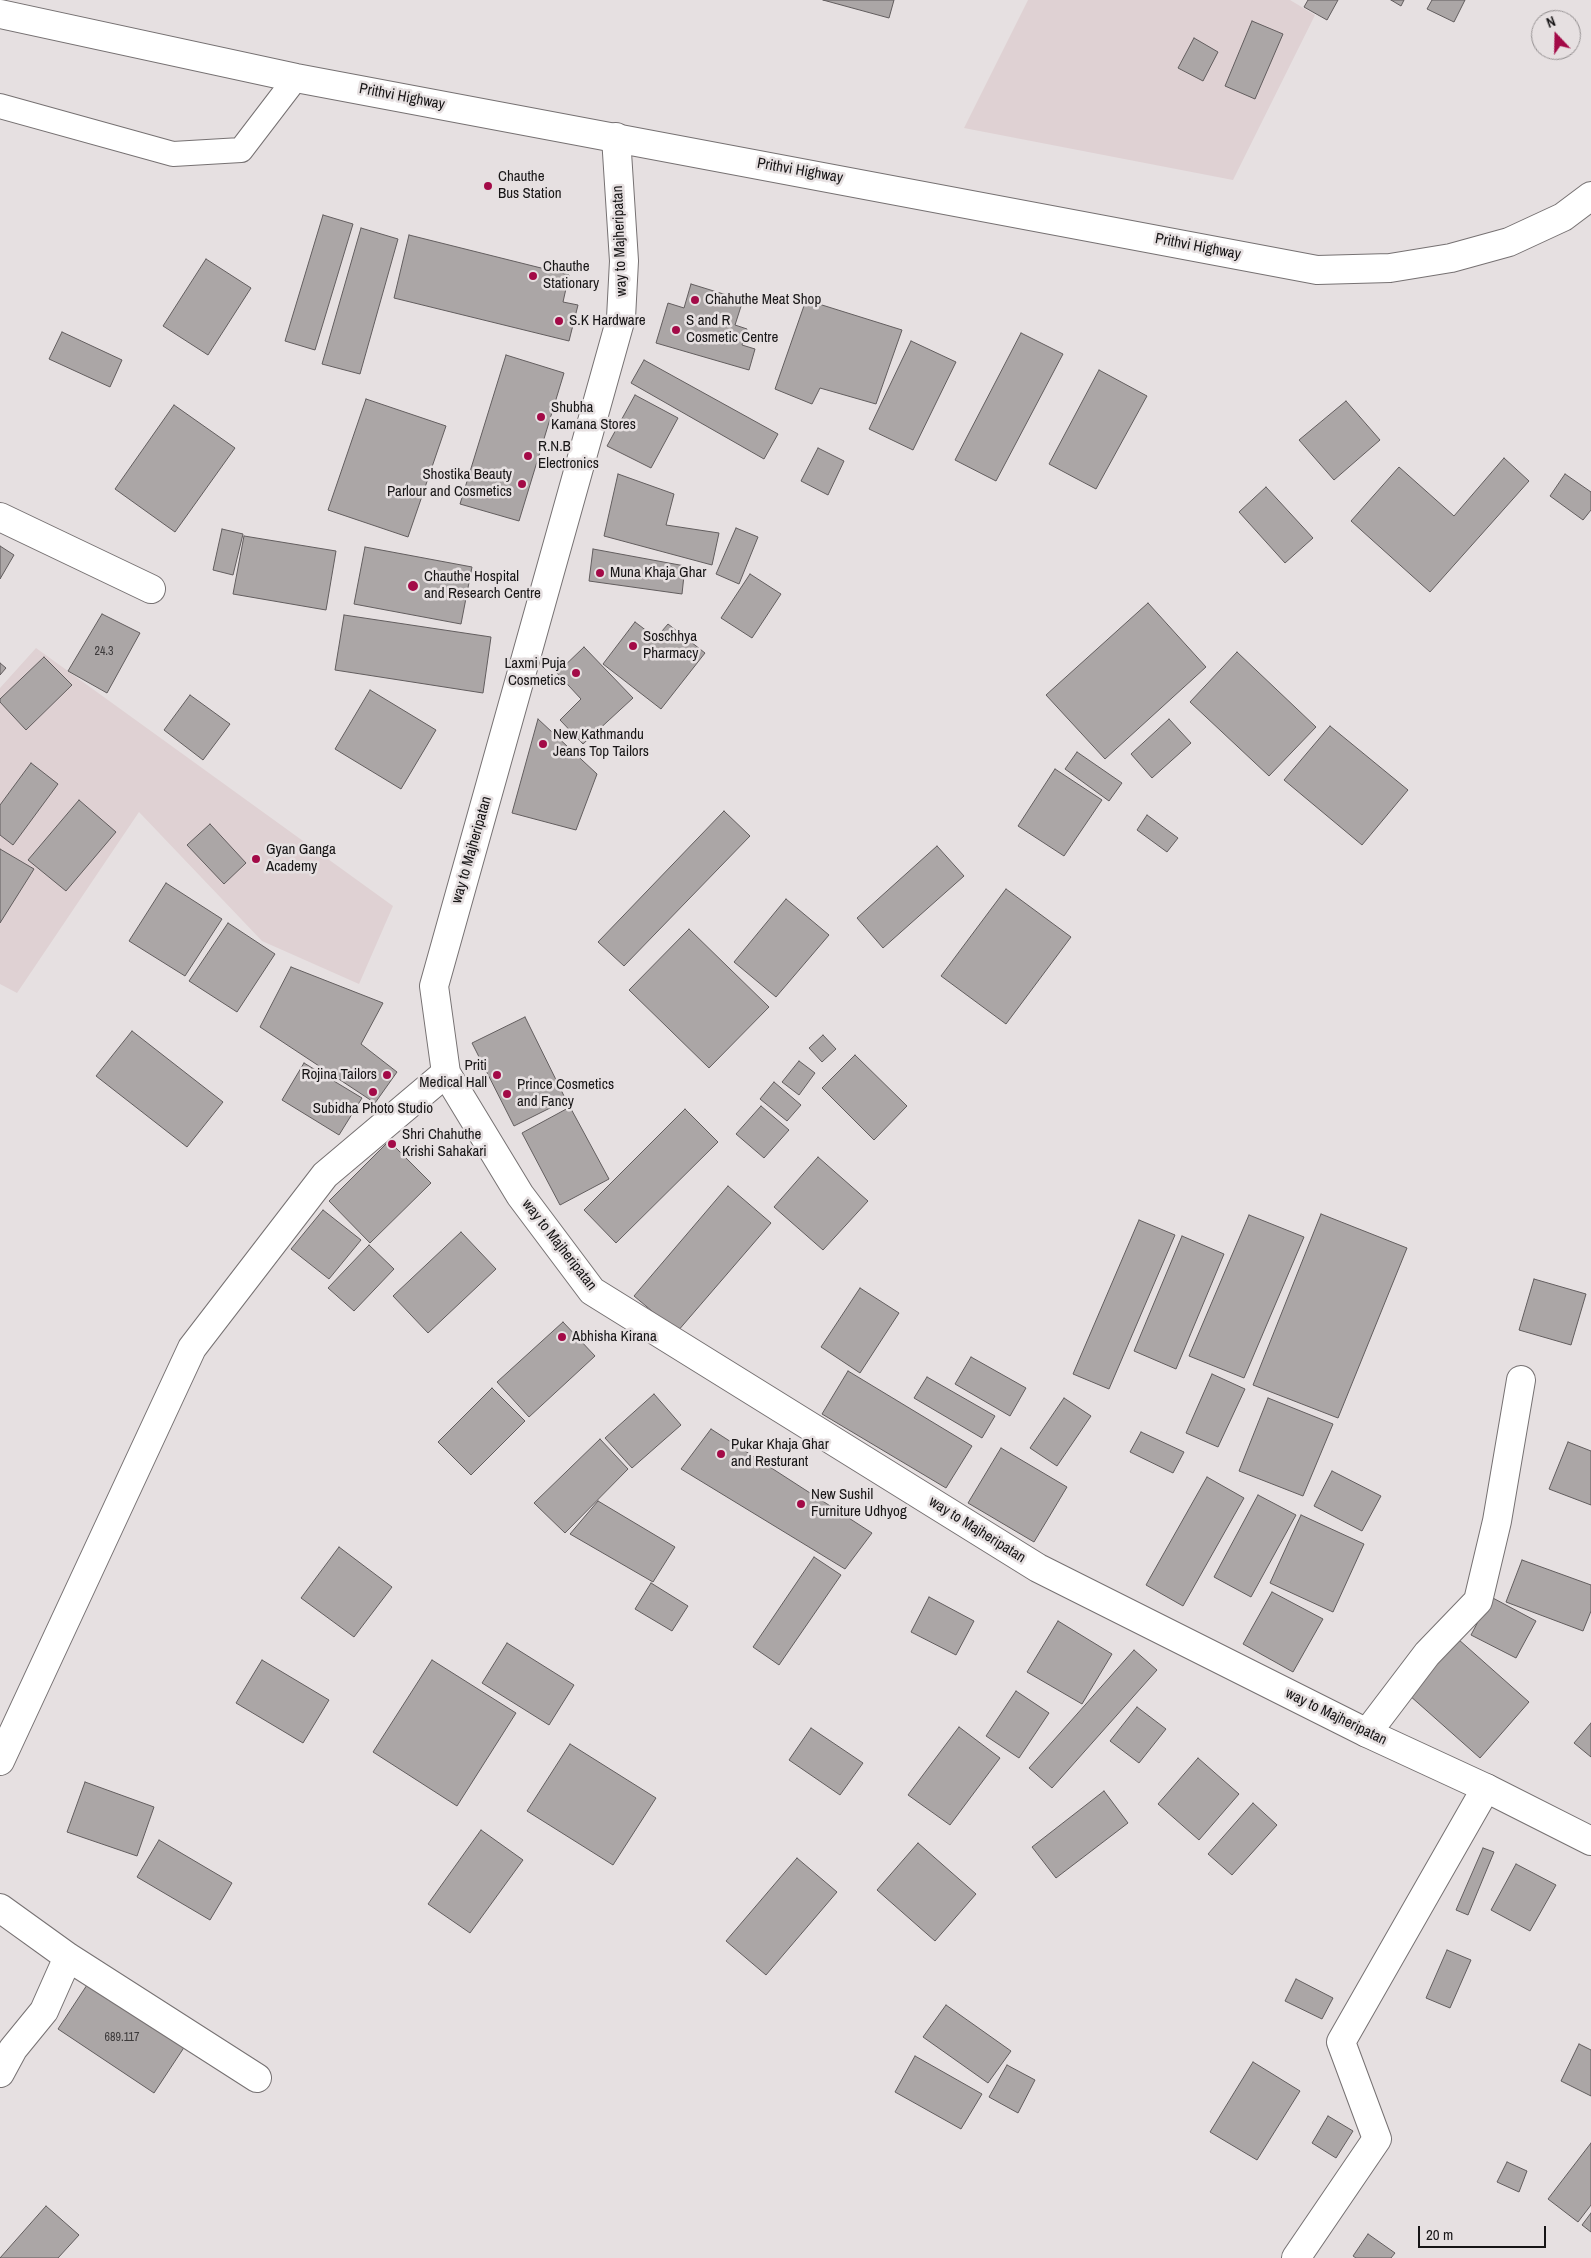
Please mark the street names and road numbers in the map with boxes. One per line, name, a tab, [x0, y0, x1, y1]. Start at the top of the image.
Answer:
street label: Prithvi Highway	[358, 80, 446, 114]
street label: Prithvi Highway	[756, 155, 844, 187]
street label: way to Majheripatan	[609, 185, 631, 297]
street label: Prithvi Highway	[1154, 230, 1242, 264]
street label: way to Majheripatan	[448, 794, 496, 906]
street label: way to Majheripatan	[518, 1196, 600, 1294]
street label: way to Majheripatan	[925, 1493, 1029, 1567]
street label: way to Majheripatan	[1282, 1685, 1390, 1749]

